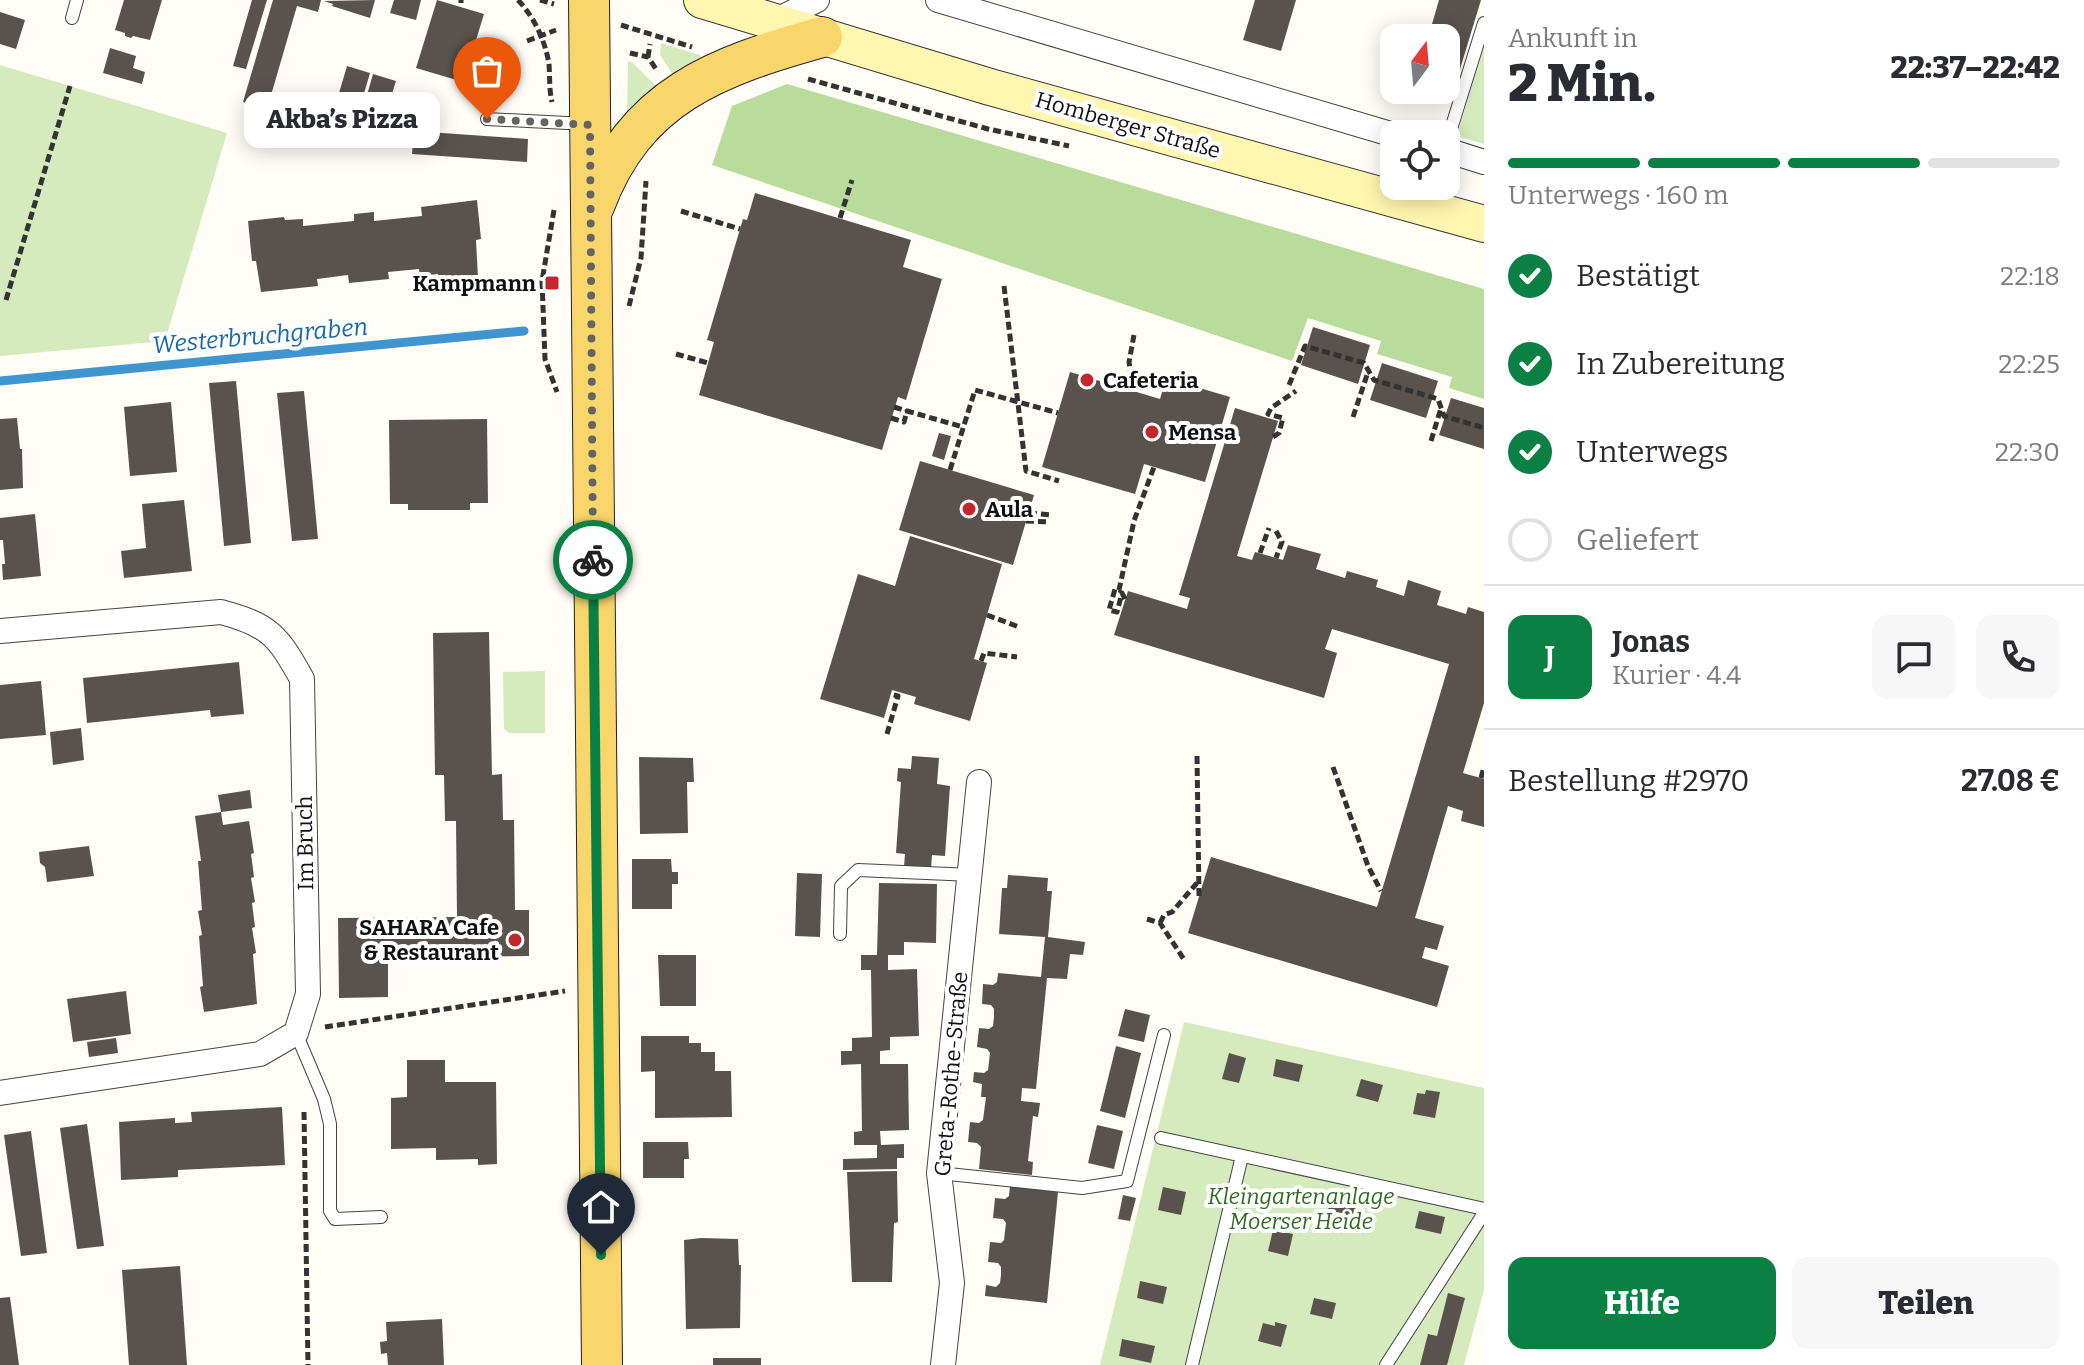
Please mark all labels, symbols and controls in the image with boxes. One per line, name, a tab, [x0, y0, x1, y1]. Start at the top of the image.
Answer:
text: Ankunft in	[1508, 23, 1637, 54]
north arrow	[1380, 24, 1460, 104]
map controls	[1380, 24, 1460, 200]
pin	[453, 37, 521, 119]
icon: bag	[465, 49, 509, 93]
text: 22:37–22:42	[1891, 50, 2060, 86]
text: 2 Min.	[1508, 52, 1656, 115]
street label: Homberger Straße	[1032, 86, 1224, 164]
callout: Akba’s Pizza	[243, 91, 439, 147]
text: Akba’s Pizza	[266, 104, 418, 135]
button: locate	[1380, 120, 1460, 200]
text: Unterwegs · 160 m	[1508, 180, 1729, 211]
icon: check	[1508, 254, 1552, 298]
text: Bestätigt	[1576, 258, 1700, 294]
text: 22:18	[2000, 261, 2060, 292]
place label: Kampmann	[412, 270, 536, 297]
marker: Kampmann	[543, 274, 561, 292]
water label: Westerbruchgraben	[151, 313, 369, 359]
icon: check	[1508, 342, 1552, 386]
text: In Zubereitung	[1576, 346, 1785, 382]
text: 22:25	[1998, 349, 2060, 380]
place label: Cafeteria	[1103, 367, 1199, 394]
marker: Cafeteria	[1078, 371, 1096, 389]
place label: Mensa	[1168, 419, 1237, 446]
marker: Mensa	[1143, 423, 1161, 441]
icon: check	[1508, 430, 1552, 474]
text: Unterwegs	[1576, 434, 1728, 470]
text: 22:30	[1995, 437, 2060, 468]
place label: Aula	[985, 496, 1034, 523]
marker: Aula	[960, 500, 978, 518]
courier	[553, 520, 633, 600]
text: Geliefert	[1576, 522, 1699, 558]
icon: bike	[571, 538, 615, 582]
button: chat	[1872, 615, 1956, 699]
button: phone	[1976, 615, 2060, 699]
text: Jonas	[1612, 624, 1690, 660]
text: J	[1545, 639, 1555, 675]
text: Kurier · 4.4	[1612, 660, 1741, 691]
text: Bestellung #2970	[1508, 763, 1750, 799]
text: 27.08 €	[1961, 763, 2060, 799]
street label: Im Bruch	[291, 795, 319, 891]
place label: SAHARA Cafe & Restaurant	[359, 914, 499, 966]
marker: SAHARA Cafe & Restaurant	[506, 931, 524, 949]
street label: Greta-Rothe-Straße	[929, 970, 973, 1178]
pin	[567, 1173, 635, 1255]
park label: Kleingartenanlage Moerser Heide	[1208, 1183, 1394, 1235]
icon: home	[579, 1185, 623, 1229]
button: Hilfe	[1508, 1257, 1776, 1349]
button: Teilen	[1792, 1257, 2060, 1349]

